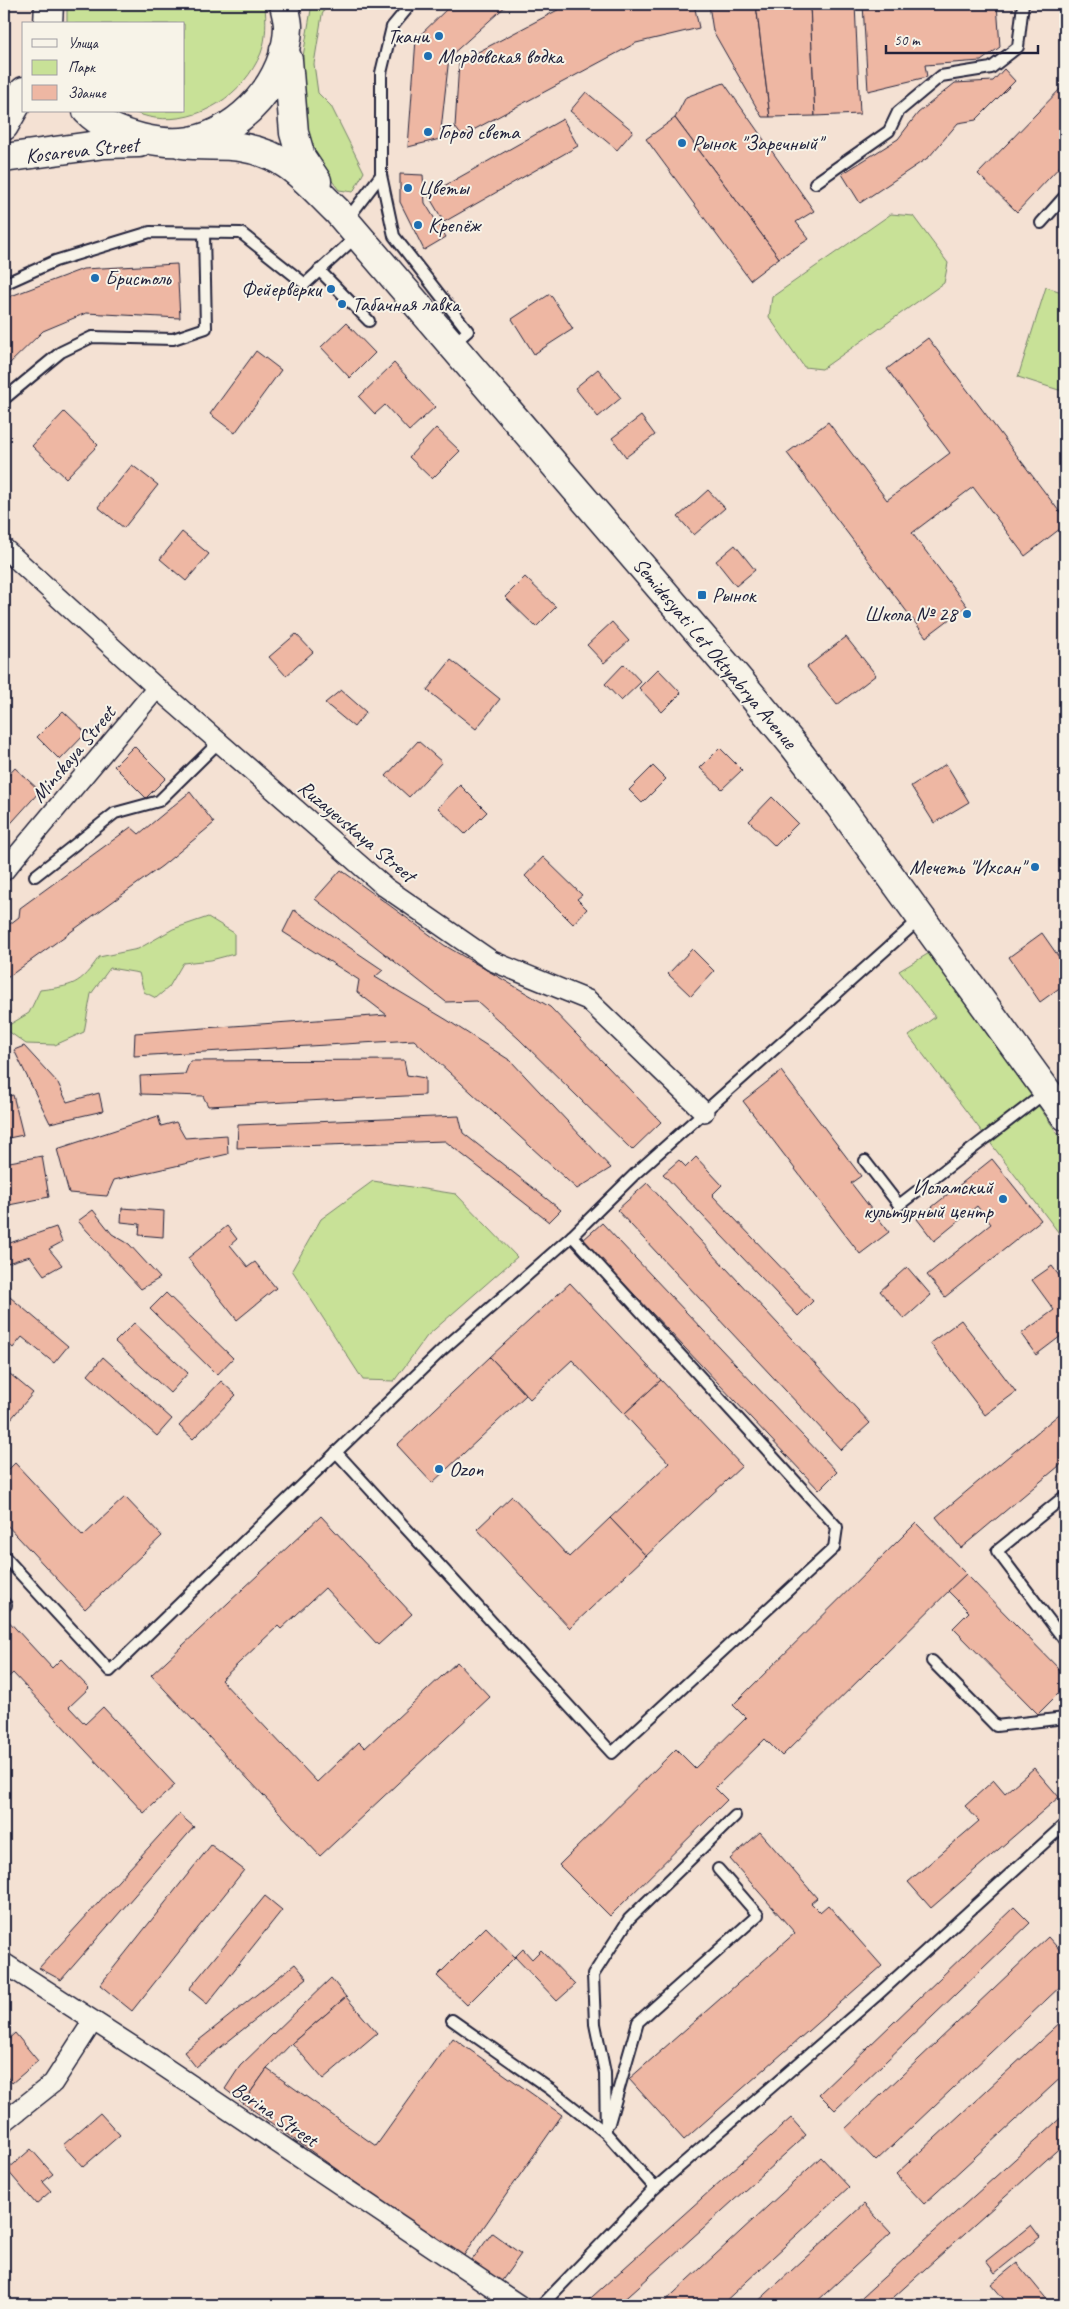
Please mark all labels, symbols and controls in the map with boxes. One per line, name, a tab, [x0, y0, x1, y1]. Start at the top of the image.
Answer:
legend	[22, 22, 185, 112]
scale bar	[886, 22, 1039, 54]
place label: Ткани	[387, 23, 431, 49]
marker: Ткани	[433, 30, 445, 42]
text: 50 m	[894, 31, 921, 50]
text: Улица	[68, 34, 99, 53]
place label: Мордовская водка	[438, 43, 565, 69]
marker: Мордовская водка	[422, 50, 434, 62]
text: Парк	[68, 58, 96, 77]
text: Здание	[68, 84, 107, 103]
place label: Город света	[438, 119, 521, 145]
marker: Город света	[422, 126, 434, 138]
place label: Рынок "Заречный"	[692, 130, 826, 156]
street label: Kosareva Street	[24, 131, 143, 169]
marker: Рынок "Заречный"	[676, 137, 688, 149]
place label: Цветы	[418, 175, 470, 201]
marker: Цветы	[402, 182, 414, 194]
place label: Крепёж	[428, 212, 482, 238]
marker: Крепёж	[412, 219, 424, 231]
place label: Бристоль	[105, 265, 172, 291]
marker: Бристоль	[89, 272, 101, 284]
place label: Фейерверки	[241, 276, 324, 302]
marker: Фейерверки	[325, 283, 337, 295]
place label: Табачная лавка	[352, 291, 462, 317]
marker: Табачная лавка	[336, 298, 348, 310]
street label: Semidesyati Let Oktyabrya Avenue	[627, 552, 803, 755]
place label: Рынок	[712, 582, 758, 608]
marker: Рынок	[696, 589, 708, 601]
place label: Школа № 28	[864, 601, 960, 627]
marker: Школа № 28	[961, 608, 973, 620]
street label: Minskaya Street	[25, 699, 122, 808]
street label: Ruzayevskaya Street	[293, 774, 423, 890]
place label: Мечеть "Ихсан"	[909, 854, 1029, 880]
marker: Мечеть "Ихсан"	[1029, 861, 1041, 873]
place label: Исламский культурный центр	[863, 1174, 994, 1224]
marker: Исламский культурный центр	[997, 1193, 1009, 1205]
place label: Ozon	[449, 1456, 484, 1482]
marker: Ozon	[433, 1463, 445, 1475]
street label: Borina Street	[227, 2076, 325, 2153]

